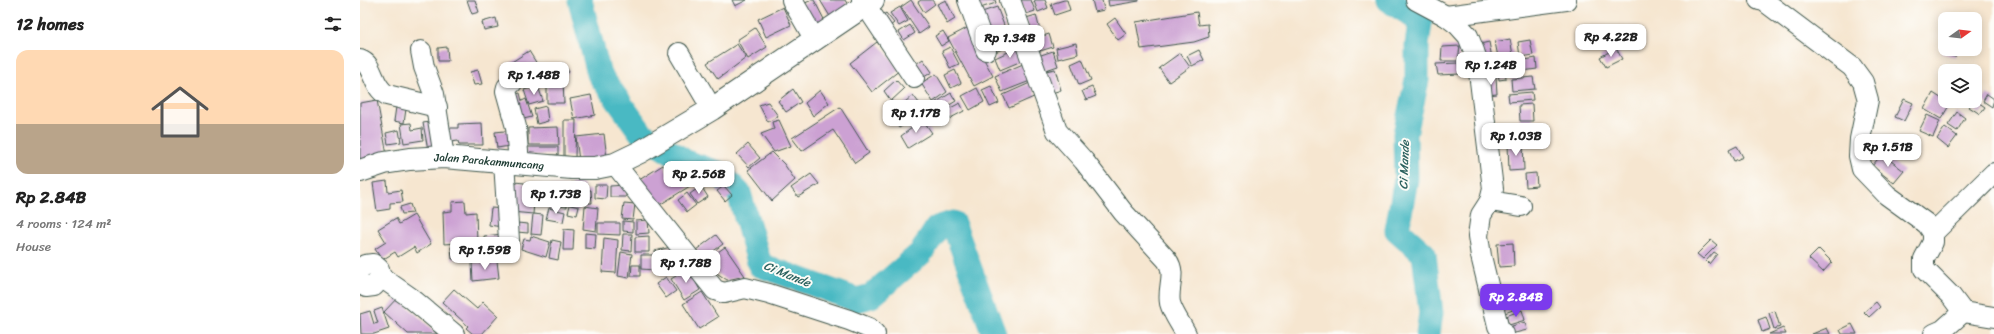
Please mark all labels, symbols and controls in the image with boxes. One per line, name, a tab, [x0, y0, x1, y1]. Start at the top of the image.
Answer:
text: 12 homes	[16, 9, 84, 39]
north arrow	[1938, 12, 1982, 56]
map controls	[1938, 12, 1982, 108]
icon: filters	[322, 13, 344, 35]
pin: Rp 4.22B	[1570, 24, 1652, 58]
pin: Rp 1.34B	[969, 25, 1051, 59]
text: Rp 4.22B	[1584, 25, 1638, 48]
text: Rp 1.34B	[984, 26, 1036, 49]
pin: Rp 1.24B	[1450, 52, 1532, 86]
text: Rp 1.24B	[1465, 53, 1517, 76]
pin: Rp 1.48B	[493, 62, 575, 96]
text: Rp 1.48B	[508, 63, 560, 86]
button: layers	[1938, 64, 1982, 108]
icon: home	[144, 76, 216, 148]
pin: Rp 1.17B	[875, 100, 957, 134]
text: Rp 1.17B	[892, 101, 940, 124]
pin: Rp 1.03B	[1475, 123, 1557, 157]
text: Rp 1.03B	[1490, 124, 1542, 147]
pin: Rp 1.51B	[1847, 134, 1929, 168]
text: Rp 1.51B	[1863, 135, 1913, 158]
water label: Ci Mande	[1392, 139, 1416, 190]
street label: Jalan Parakanmuncang	[433, 147, 545, 175]
pin: Rp 2.56B	[658, 161, 740, 195]
text: Rp 2.56B	[672, 162, 726, 185]
pin: Rp 1.73B	[515, 181, 597, 215]
text: Rp 2.84B	[16, 182, 86, 212]
text: Rp 1.73B	[531, 182, 581, 205]
text: 4 rooms · 124 m²	[16, 212, 111, 235]
text: House	[16, 235, 51, 258]
pin: Rp 1.59B	[444, 237, 526, 271]
text: Rp 1.59B	[459, 238, 511, 261]
pin: Rp 1.78B	[645, 250, 727, 284]
text: Rp 1.78B	[660, 251, 712, 274]
water label: Ci Mande	[760, 255, 815, 294]
pin: Rp 2.84B	[1475, 284, 1557, 318]
text: Rp 2.84B	[1489, 285, 1543, 308]

